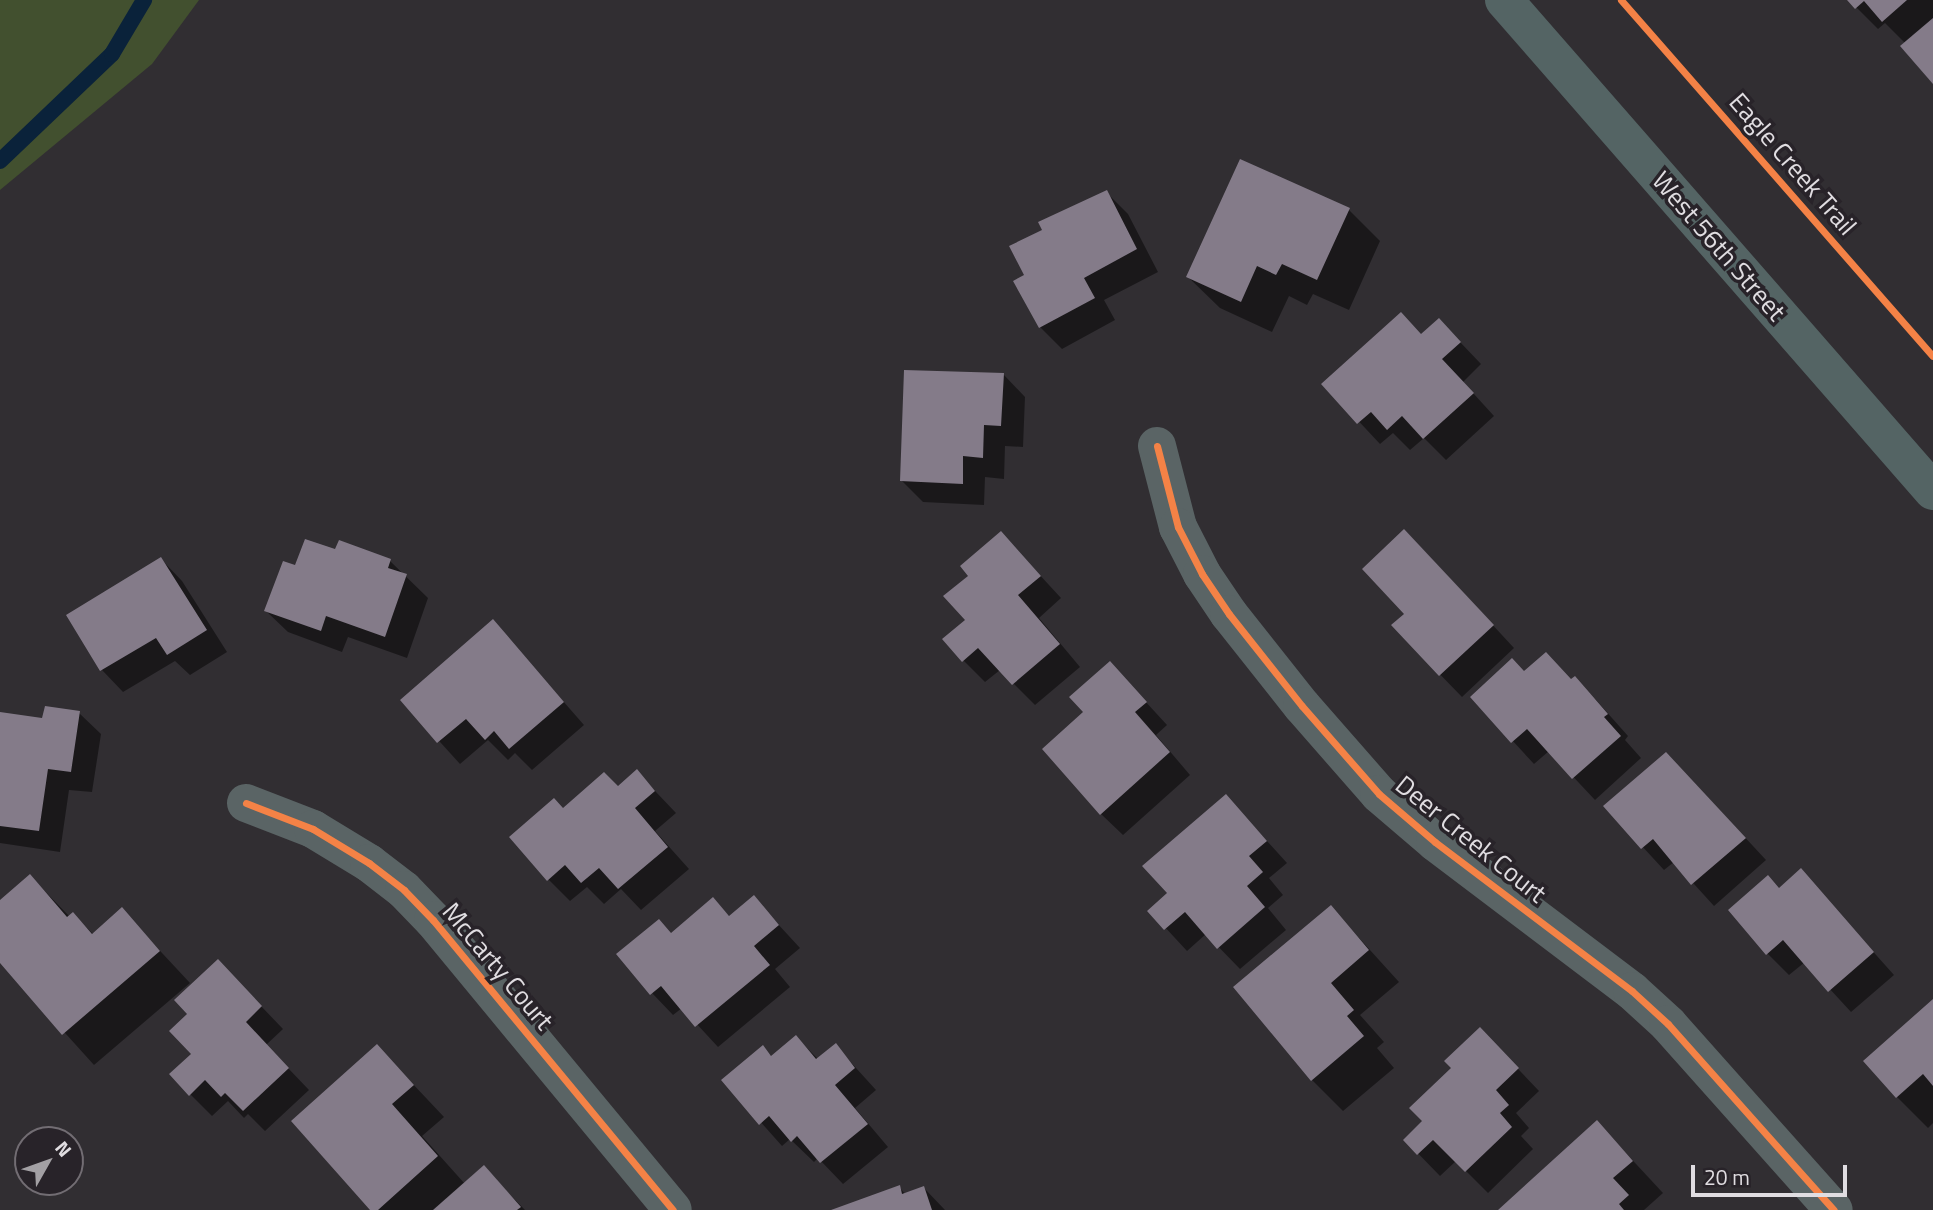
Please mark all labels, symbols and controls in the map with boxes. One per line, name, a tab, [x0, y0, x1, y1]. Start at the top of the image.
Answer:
street label: Eagle Creek Trail	[1723, 87, 1863, 241]
street label: West 56th Street	[1646, 165, 1792, 327]
street label: Deer Creek Court	[1389, 769, 1553, 909]
street label: McCarty Court	[436, 896, 560, 1036]
north arrow	[14, 1126, 84, 1196]
text: N	[49, 1134, 79, 1163]
scale bar	[1695, 1150, 1851, 1194]
text: 20 m	[1704, 1161, 1750, 1193]

